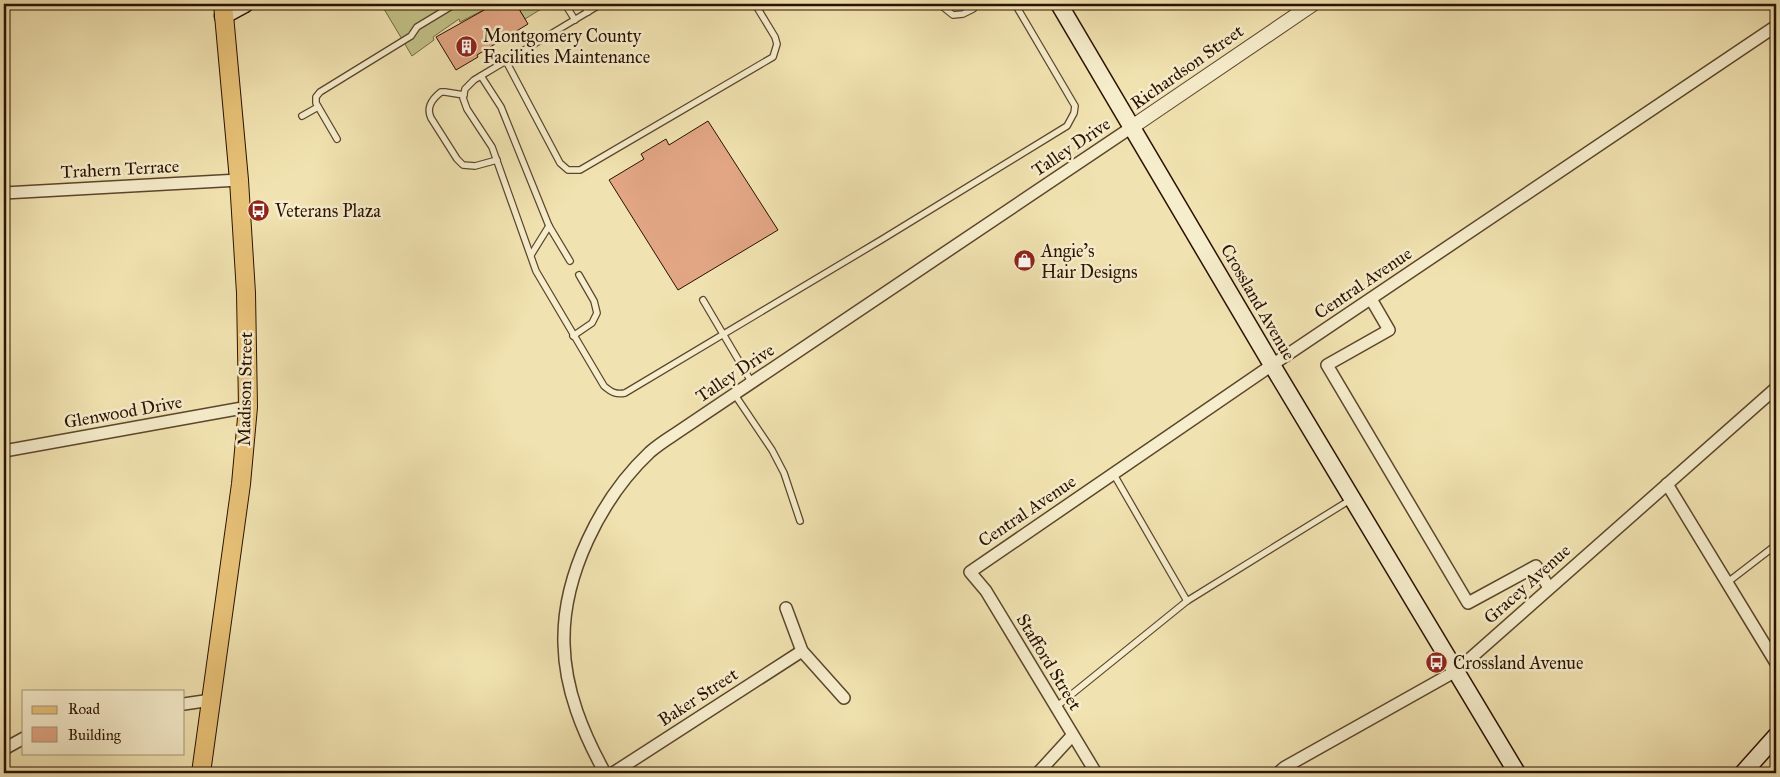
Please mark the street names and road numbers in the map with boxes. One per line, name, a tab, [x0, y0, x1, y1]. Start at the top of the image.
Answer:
street label: Richardson Street	[1126, 20, 1248, 114]
street label: Talley Drive	[1028, 113, 1114, 181]
street label: Trahern Terrace	[60, 155, 180, 183]
street label: Crossland Avenue	[1216, 240, 1300, 364]
street label: Central Avenue	[1310, 242, 1416, 324]
street label: Madison Street	[233, 331, 257, 446]
street label: Talley Drive	[692, 339, 778, 407]
street label: Glenwood Drive	[62, 391, 184, 433]
street label: Central Avenue	[974, 470, 1080, 552]
street label: Gracey Avenue	[1479, 539, 1575, 629]
street label: Stafford Street	[1012, 610, 1087, 715]
street label: Baker Street	[654, 663, 742, 731]

